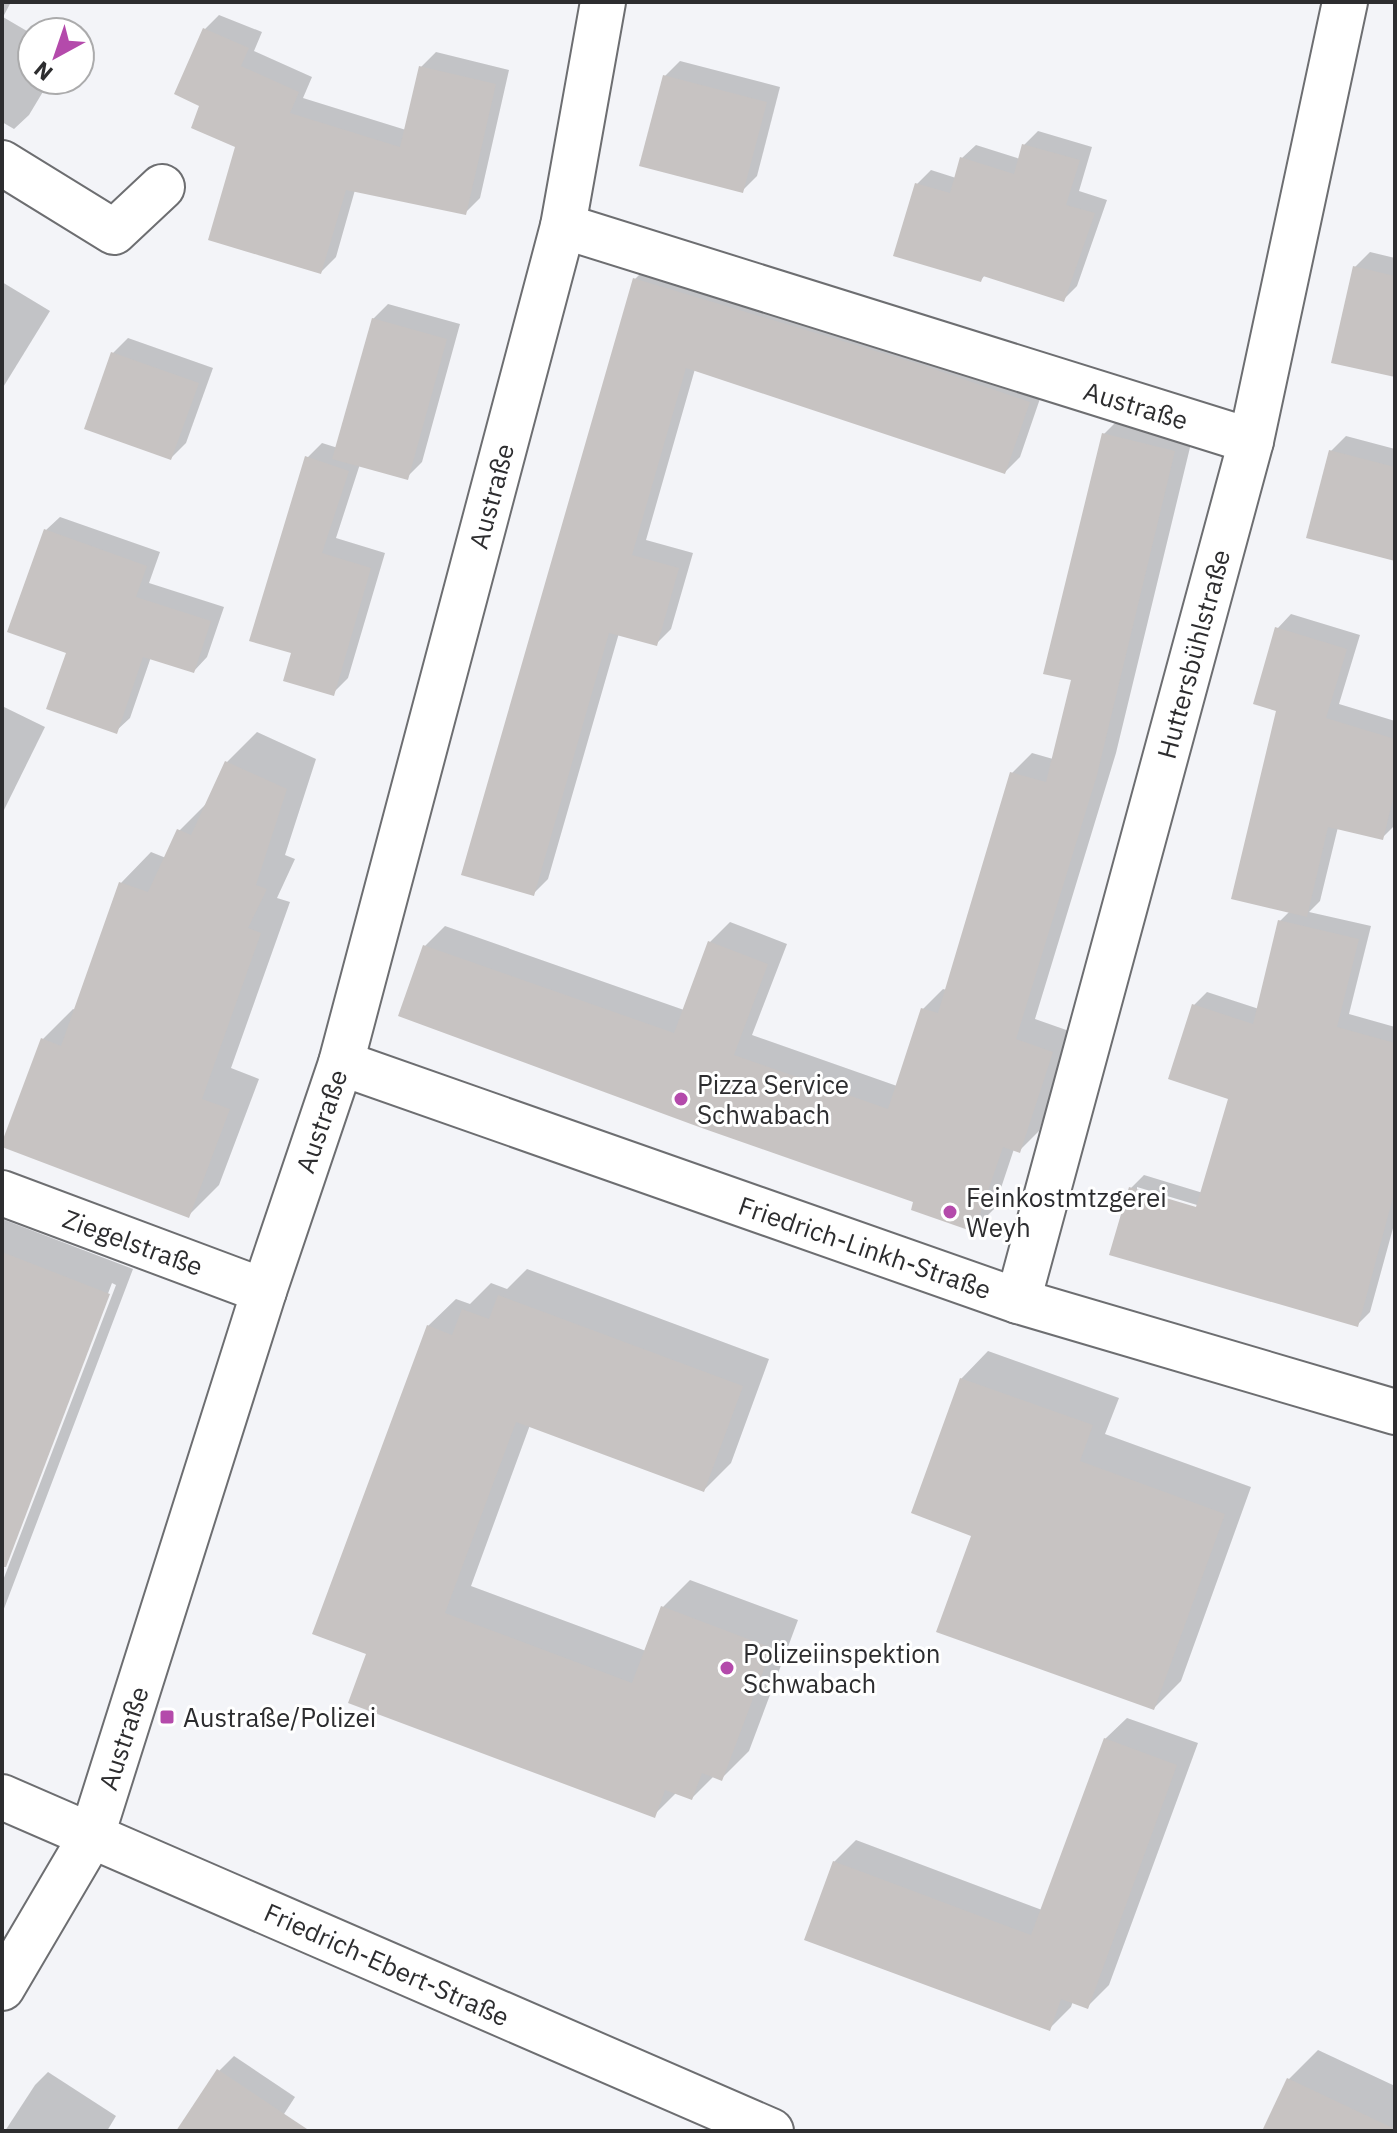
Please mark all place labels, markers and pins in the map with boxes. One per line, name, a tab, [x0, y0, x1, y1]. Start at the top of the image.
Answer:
place label: Pizza Service Schwabach	[697, 1067, 849, 1131]
marker: Pizza Service Schwabach	[672, 1090, 690, 1108]
place label: Feinkostmtzgerei Weyh	[966, 1180, 1167, 1244]
marker: Feinkostmtzgerei Weyh	[941, 1203, 959, 1221]
place label: Polizeiinspektion Schwabach	[743, 1636, 941, 1700]
marker: Polizeiinspektion Schwabach	[718, 1659, 736, 1677]
place label: Austraße/Polizei	[183, 1700, 376, 1734]
marker: Austraße/Polizei	[158, 1708, 176, 1726]

